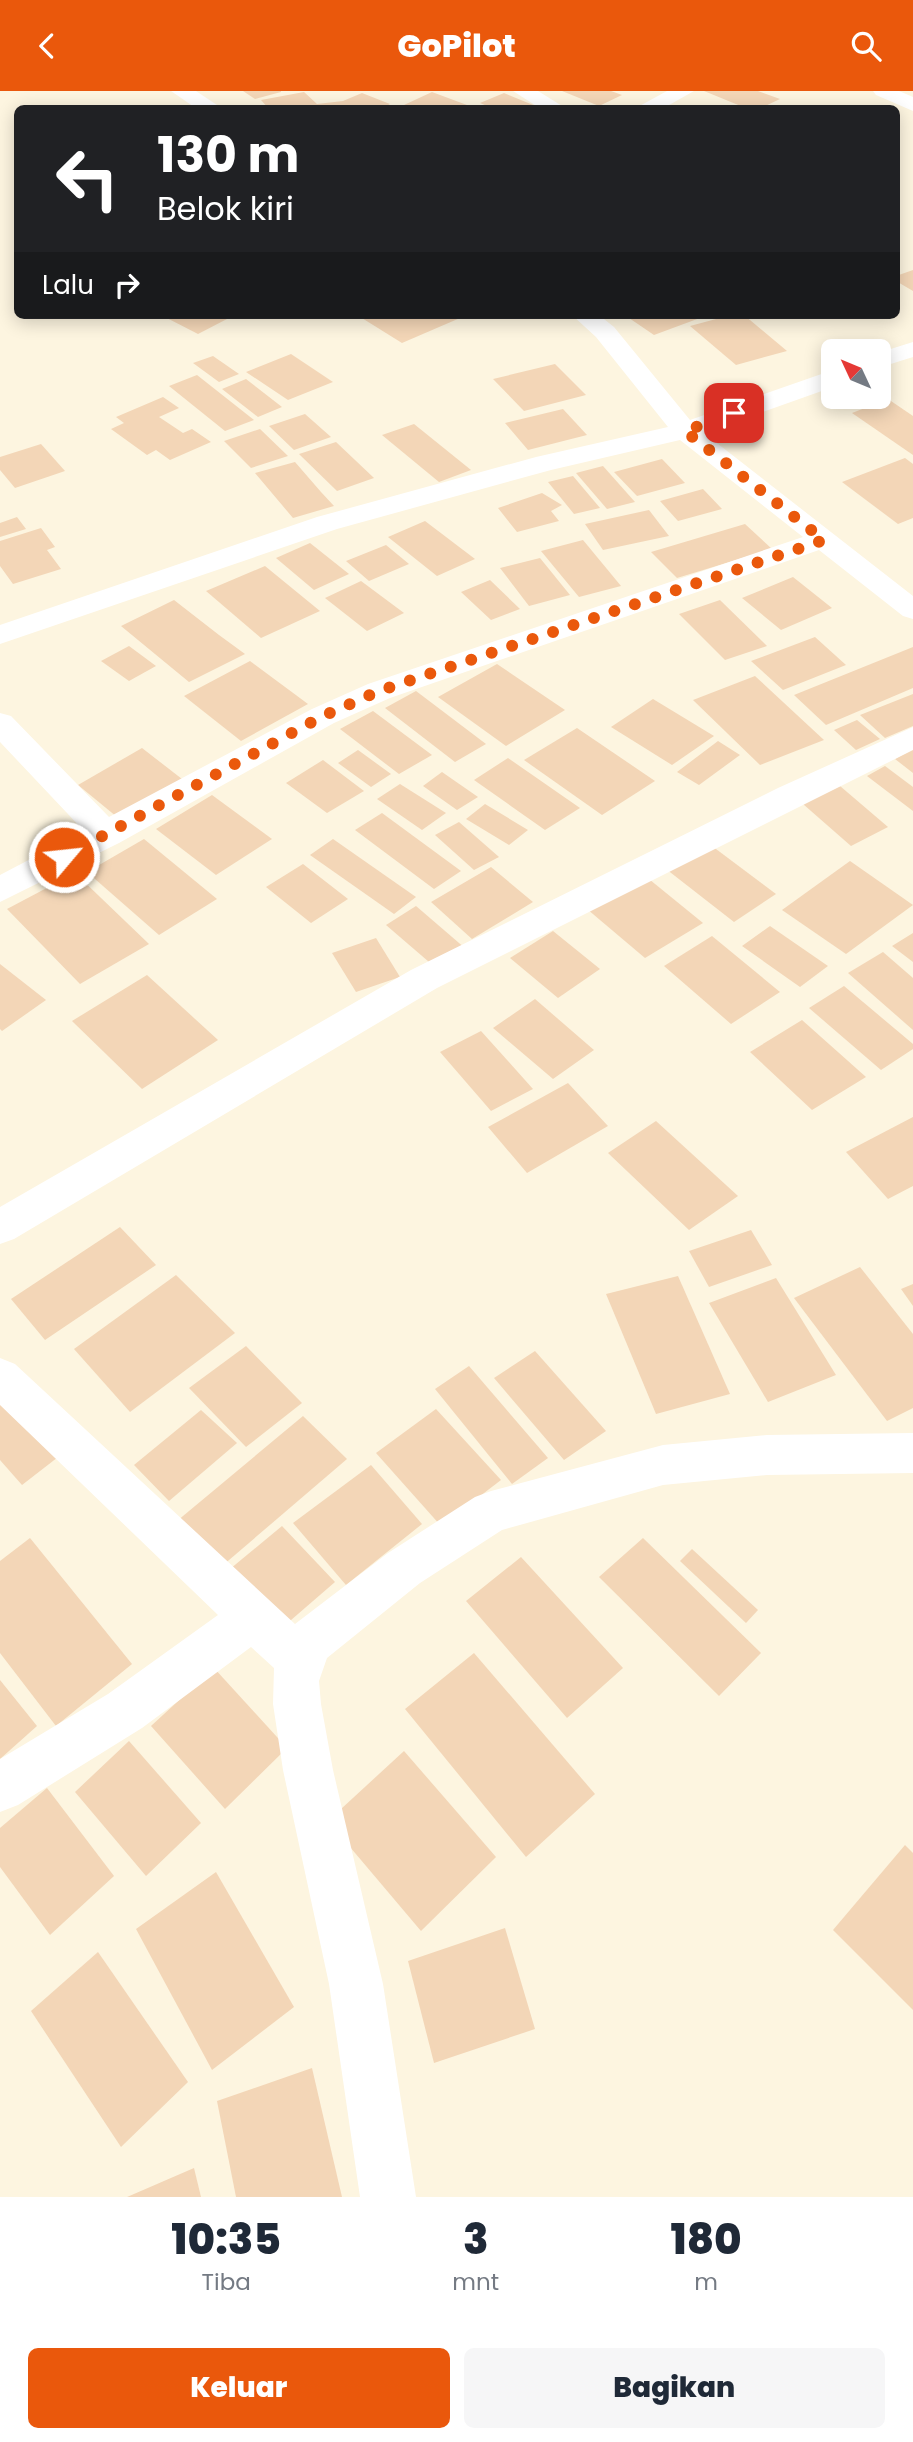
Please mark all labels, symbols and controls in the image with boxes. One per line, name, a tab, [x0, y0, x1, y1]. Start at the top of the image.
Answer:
text: GoPilot	[397, 23, 516, 68]
icon: back	[28, 27, 66, 65]
icon: search	[847, 27, 885, 65]
text: 130 m	[157, 121, 299, 189]
icon: left	[42, 133, 133, 224]
text: Belok kiri	[157, 186, 294, 231]
icon: right	[108, 266, 146, 304]
text: Lalu	[42, 267, 94, 303]
north arrow	[821, 339, 891, 409]
map controls	[821, 339, 891, 409]
pin	[704, 383, 764, 443]
icon: arrive	[715, 394, 753, 432]
position arrow	[27, 820, 101, 894]
text: 10:35	[171, 2210, 281, 2269]
text: 3	[463, 2210, 489, 2269]
text: 180	[670, 2210, 742, 2269]
text: Tiba	[202, 2266, 251, 2298]
text: mnt	[452, 2266, 499, 2298]
text: m	[694, 2266, 718, 2298]
button: Keluar	[28, 2348, 450, 2428]
button: Bagikan	[464, 2348, 885, 2428]

